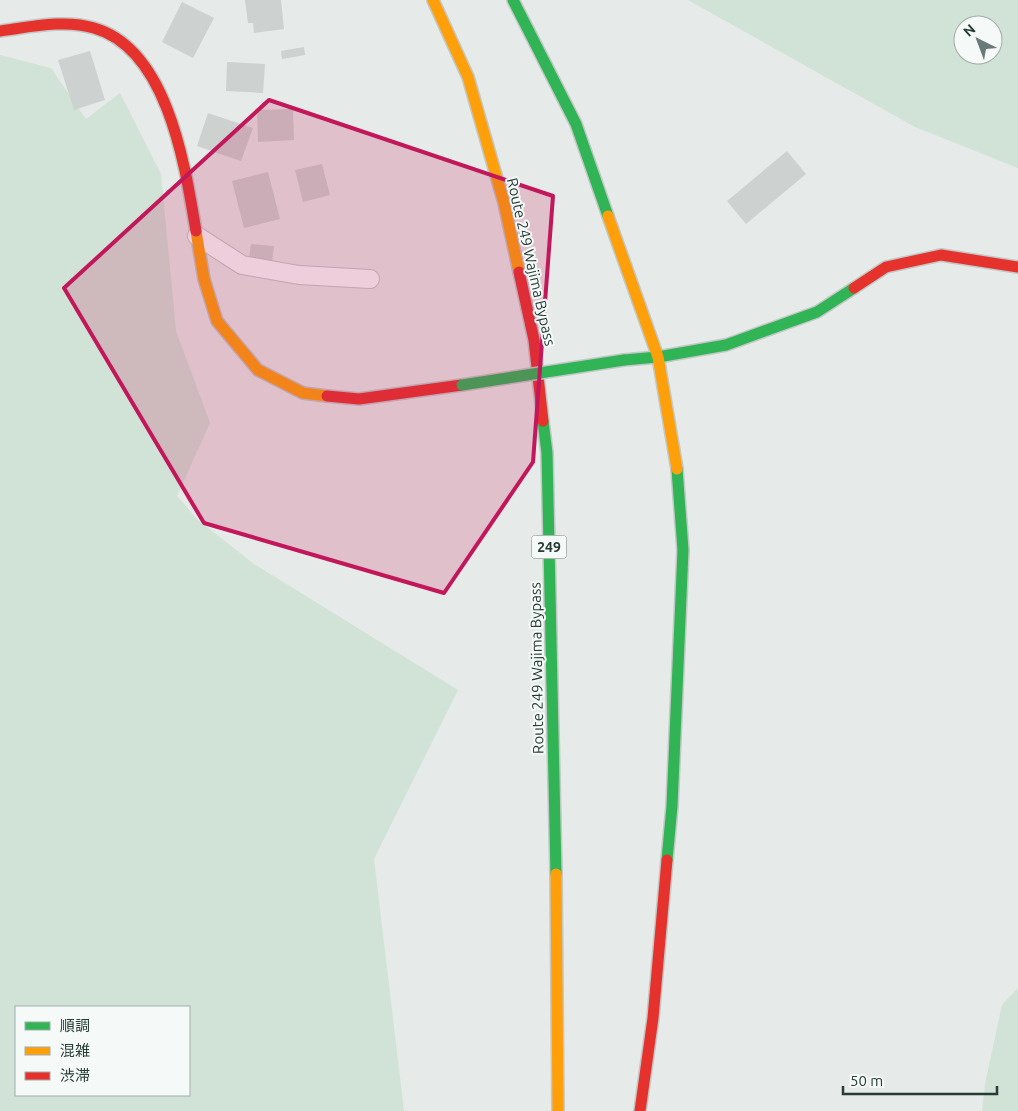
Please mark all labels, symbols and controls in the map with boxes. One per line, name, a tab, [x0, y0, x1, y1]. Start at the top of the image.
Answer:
north arrow	[953, 15, 1003, 65]
text: N	[960, 21, 979, 40]
street label: Route 249 Wajima Bypass	[504, 176, 559, 348]
road number: 249	[532, 536, 566, 558]
street label: Route 249 Wajima Bypass	[527, 582, 546, 754]
legend	[15, 1006, 190, 1096]
text: 順調	[60, 1017, 90, 1034]
text: 混雑	[60, 1042, 90, 1059]
scale bar	[843, 1064, 997, 1096]
text: 渋滞	[60, 1067, 90, 1084]
text: 50 m	[850, 1072, 883, 1089]

